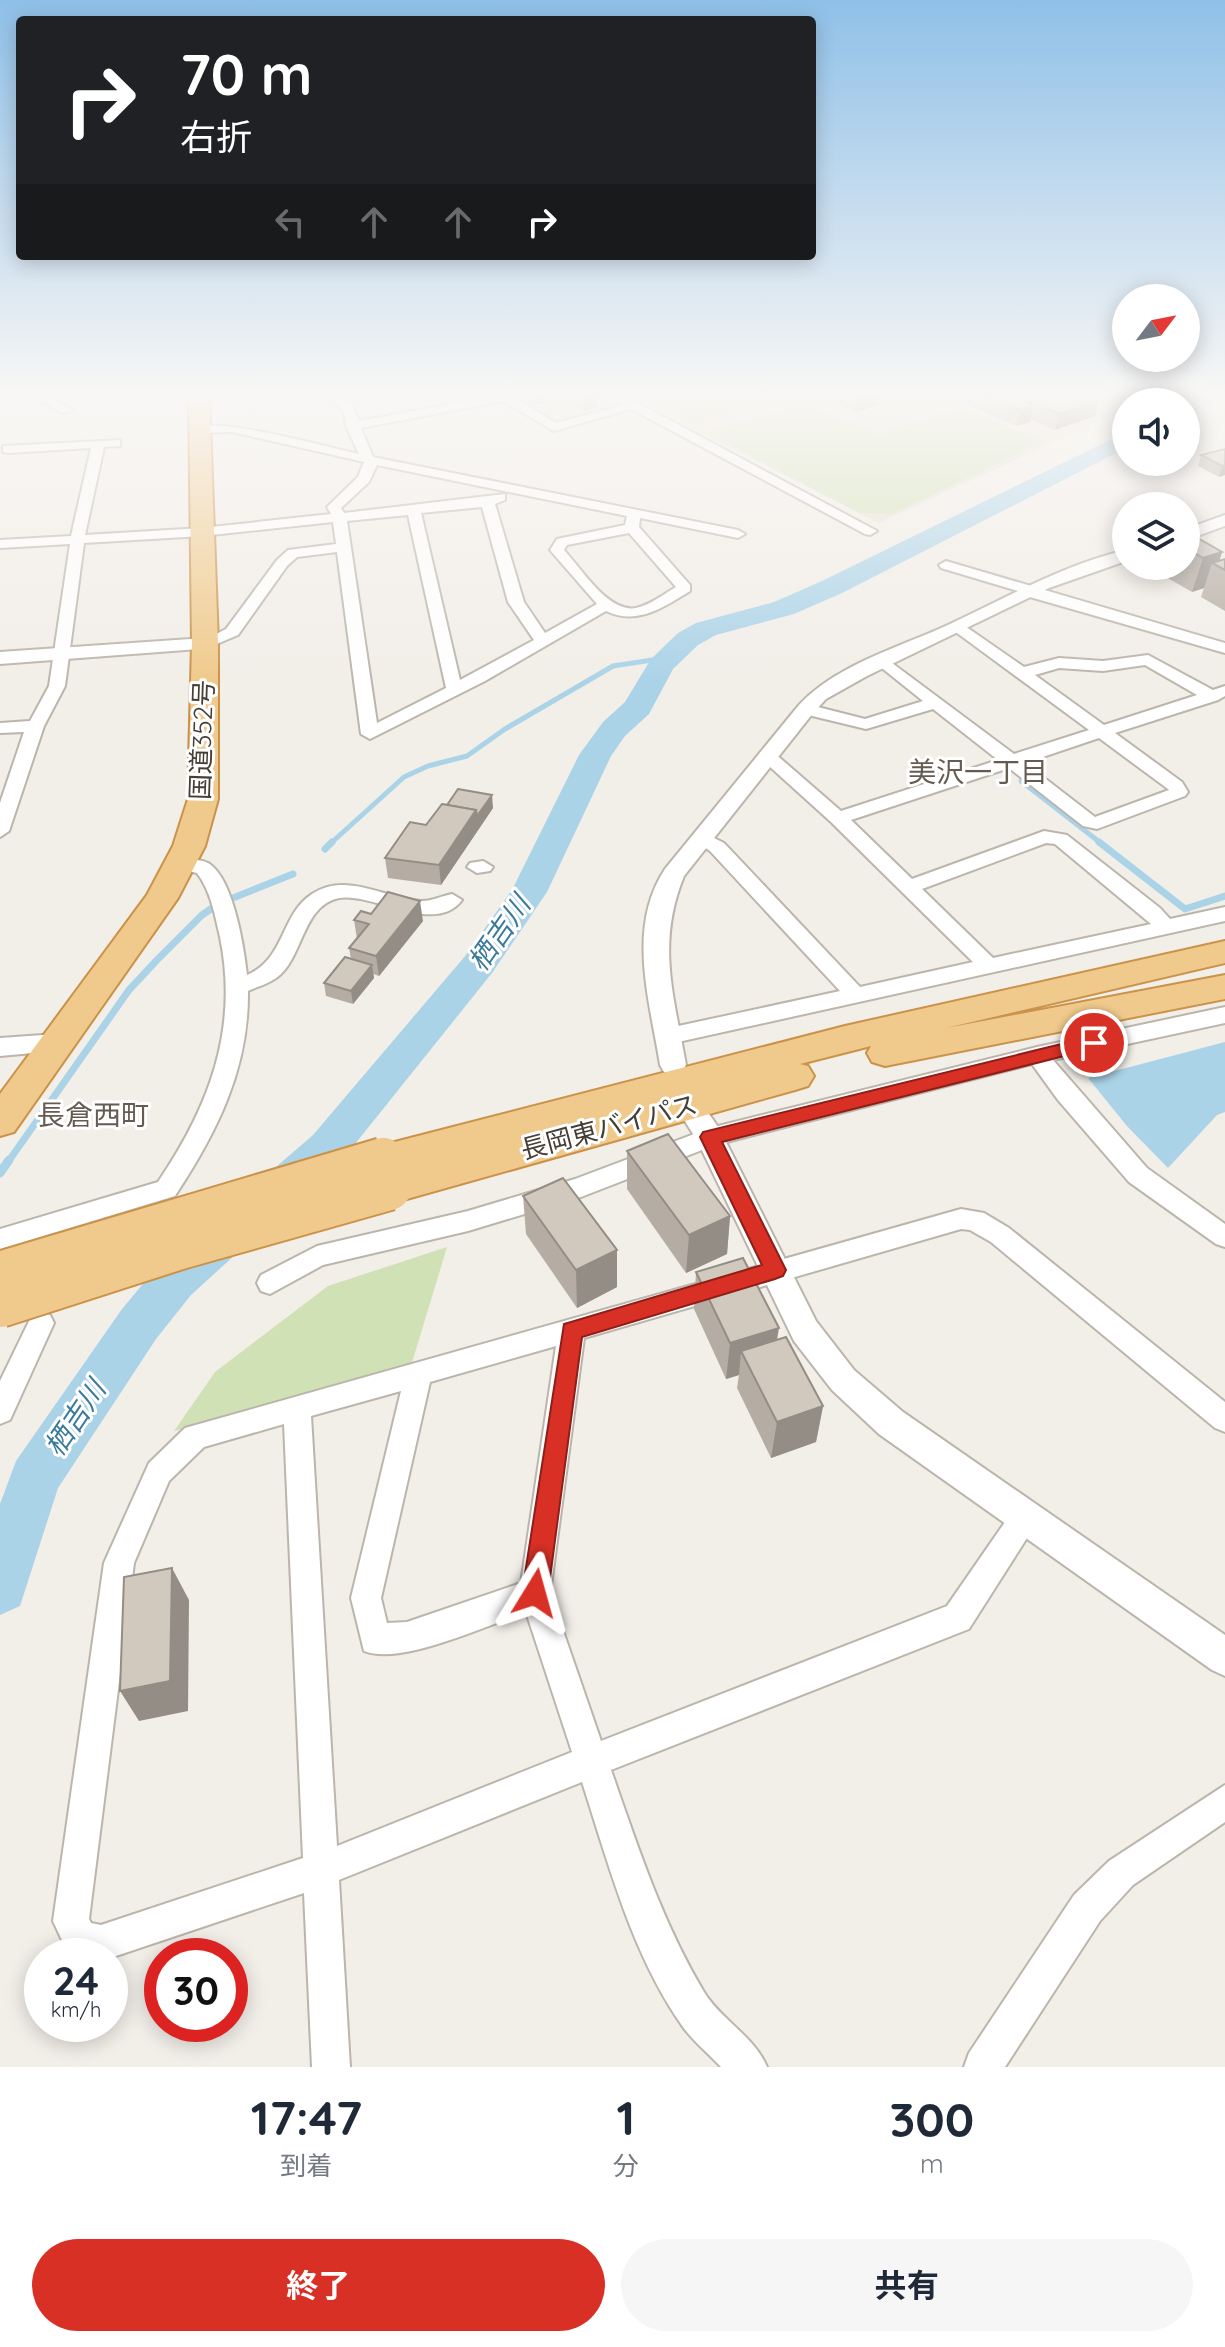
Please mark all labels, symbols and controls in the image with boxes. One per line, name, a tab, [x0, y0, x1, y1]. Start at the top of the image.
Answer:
text: 70 m	[180, 39, 312, 109]
icon: right	[48, 48, 152, 152]
text: 右折	[180, 114, 252, 159]
icon: left	[268, 200, 312, 244]
icon: ahead	[352, 200, 396, 244]
icon: ahead	[436, 200, 480, 244]
icon: right	[520, 200, 564, 244]
north arrow	[1112, 284, 1200, 372]
map controls	[1112, 284, 1200, 580]
button: sound	[1112, 388, 1200, 476]
button: layers	[1112, 492, 1200, 580]
street label: 国道352号	[183, 679, 220, 801]
district label: 美沢一丁目	[908, 754, 1048, 789]
water label: 栖吉川	[460, 886, 539, 977]
pin	[1060, 1009, 1128, 1077]
icon: arrive	[1072, 1021, 1116, 1065]
street label: 長岡東バイパス	[517, 1087, 701, 1166]
district label: 長倉西町	[37, 1097, 149, 1132]
water label: 栖吉川	[37, 1371, 114, 1462]
position arrow	[493, 1551, 577, 1635]
speed limit sign: 30	[144, 1938, 248, 2042]
text: 24	[53, 1955, 99, 2005]
text: km/h	[51, 1997, 101, 2022]
text: 17:47	[251, 2087, 362, 2147]
text: 1	[616, 2087, 635, 2147]
text: 300	[889, 2089, 974, 2149]
text: m	[920, 2147, 944, 2180]
text: 到着	[280, 2149, 332, 2182]
text: 分	[613, 2149, 639, 2182]
button: 終了	[32, 2239, 605, 2331]
button: 共有	[621, 2239, 1193, 2331]

